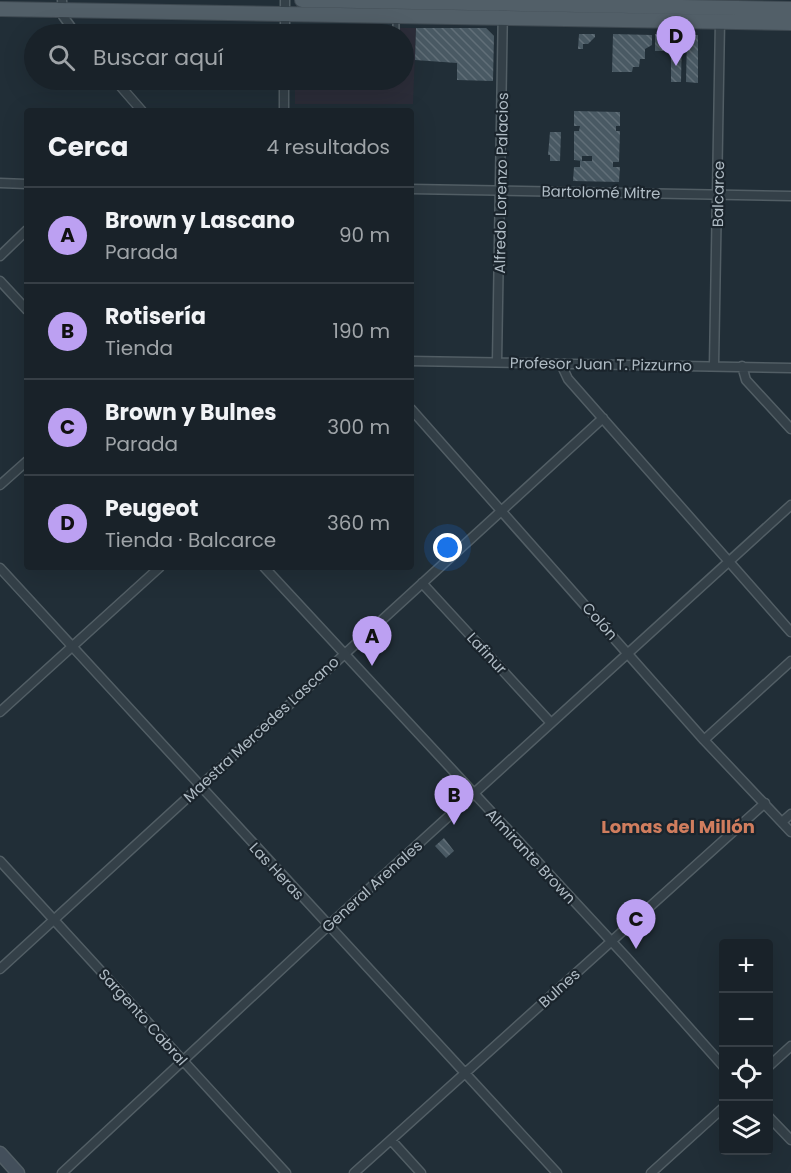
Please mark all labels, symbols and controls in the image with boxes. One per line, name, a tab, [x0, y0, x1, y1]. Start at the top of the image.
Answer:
pin: D	[656, 16, 696, 66]
search box	[24, 24, 414, 90]
icon: search	[45, 41, 78, 74]
text: Buscar aquí	[93, 42, 224, 73]
street label: Alfredo Lorenzo Palacios	[489, 92, 513, 274]
text: Cerca	[48, 129, 128, 165]
text: 4 resultados	[267, 133, 390, 161]
street label: Balcarce	[707, 161, 729, 227]
street label: Bartolomé Mitre	[541, 180, 661, 204]
text: Brown y Lascano	[105, 205, 295, 236]
text: A	[60, 221, 75, 249]
text: 90 m	[339, 221, 390, 249]
text: Parada	[105, 238, 178, 266]
text: Rotisería	[105, 301, 206, 332]
text: B	[61, 317, 74, 345]
text: 190 m	[333, 317, 390, 345]
text: Tienda	[105, 334, 173, 362]
street label: Profesor Juan T. Pizzurno	[510, 352, 692, 376]
text: Brown y Bulnes	[105, 397, 277, 428]
text: C	[60, 413, 75, 441]
text: 300 m	[327, 413, 390, 441]
text: Parada	[105, 430, 178, 458]
text: Peugeot	[105, 493, 199, 524]
text: D	[60, 509, 75, 537]
text: 360 m	[327, 509, 390, 537]
text: Tienda · Balcarce	[105, 526, 276, 554]
your location	[433, 533, 462, 562]
street label: Colón	[577, 598, 623, 644]
pin: A	[352, 616, 392, 666]
street label: Lafinur	[462, 628, 512, 679]
street label: Maestra Mercedes Lascano	[179, 651, 343, 807]
pin: B	[434, 776, 474, 825]
street label: Almirante Brown	[481, 804, 581, 908]
district label: Lomas del Millón	[601, 814, 755, 839]
street label: General Arenales	[317, 835, 427, 937]
street label: Las Heras	[245, 838, 309, 905]
pin: C	[616, 900, 656, 949]
map controls	[719, 939, 773, 1155]
button: +	[719, 939, 773, 993]
street label: Sargento Cabral	[94, 964, 192, 1070]
street label: Bulnes	[534, 964, 584, 1012]
button: −	[719, 993, 773, 1047]
button: locate	[719, 1047, 773, 1101]
button: layers	[719, 1101, 773, 1155]

